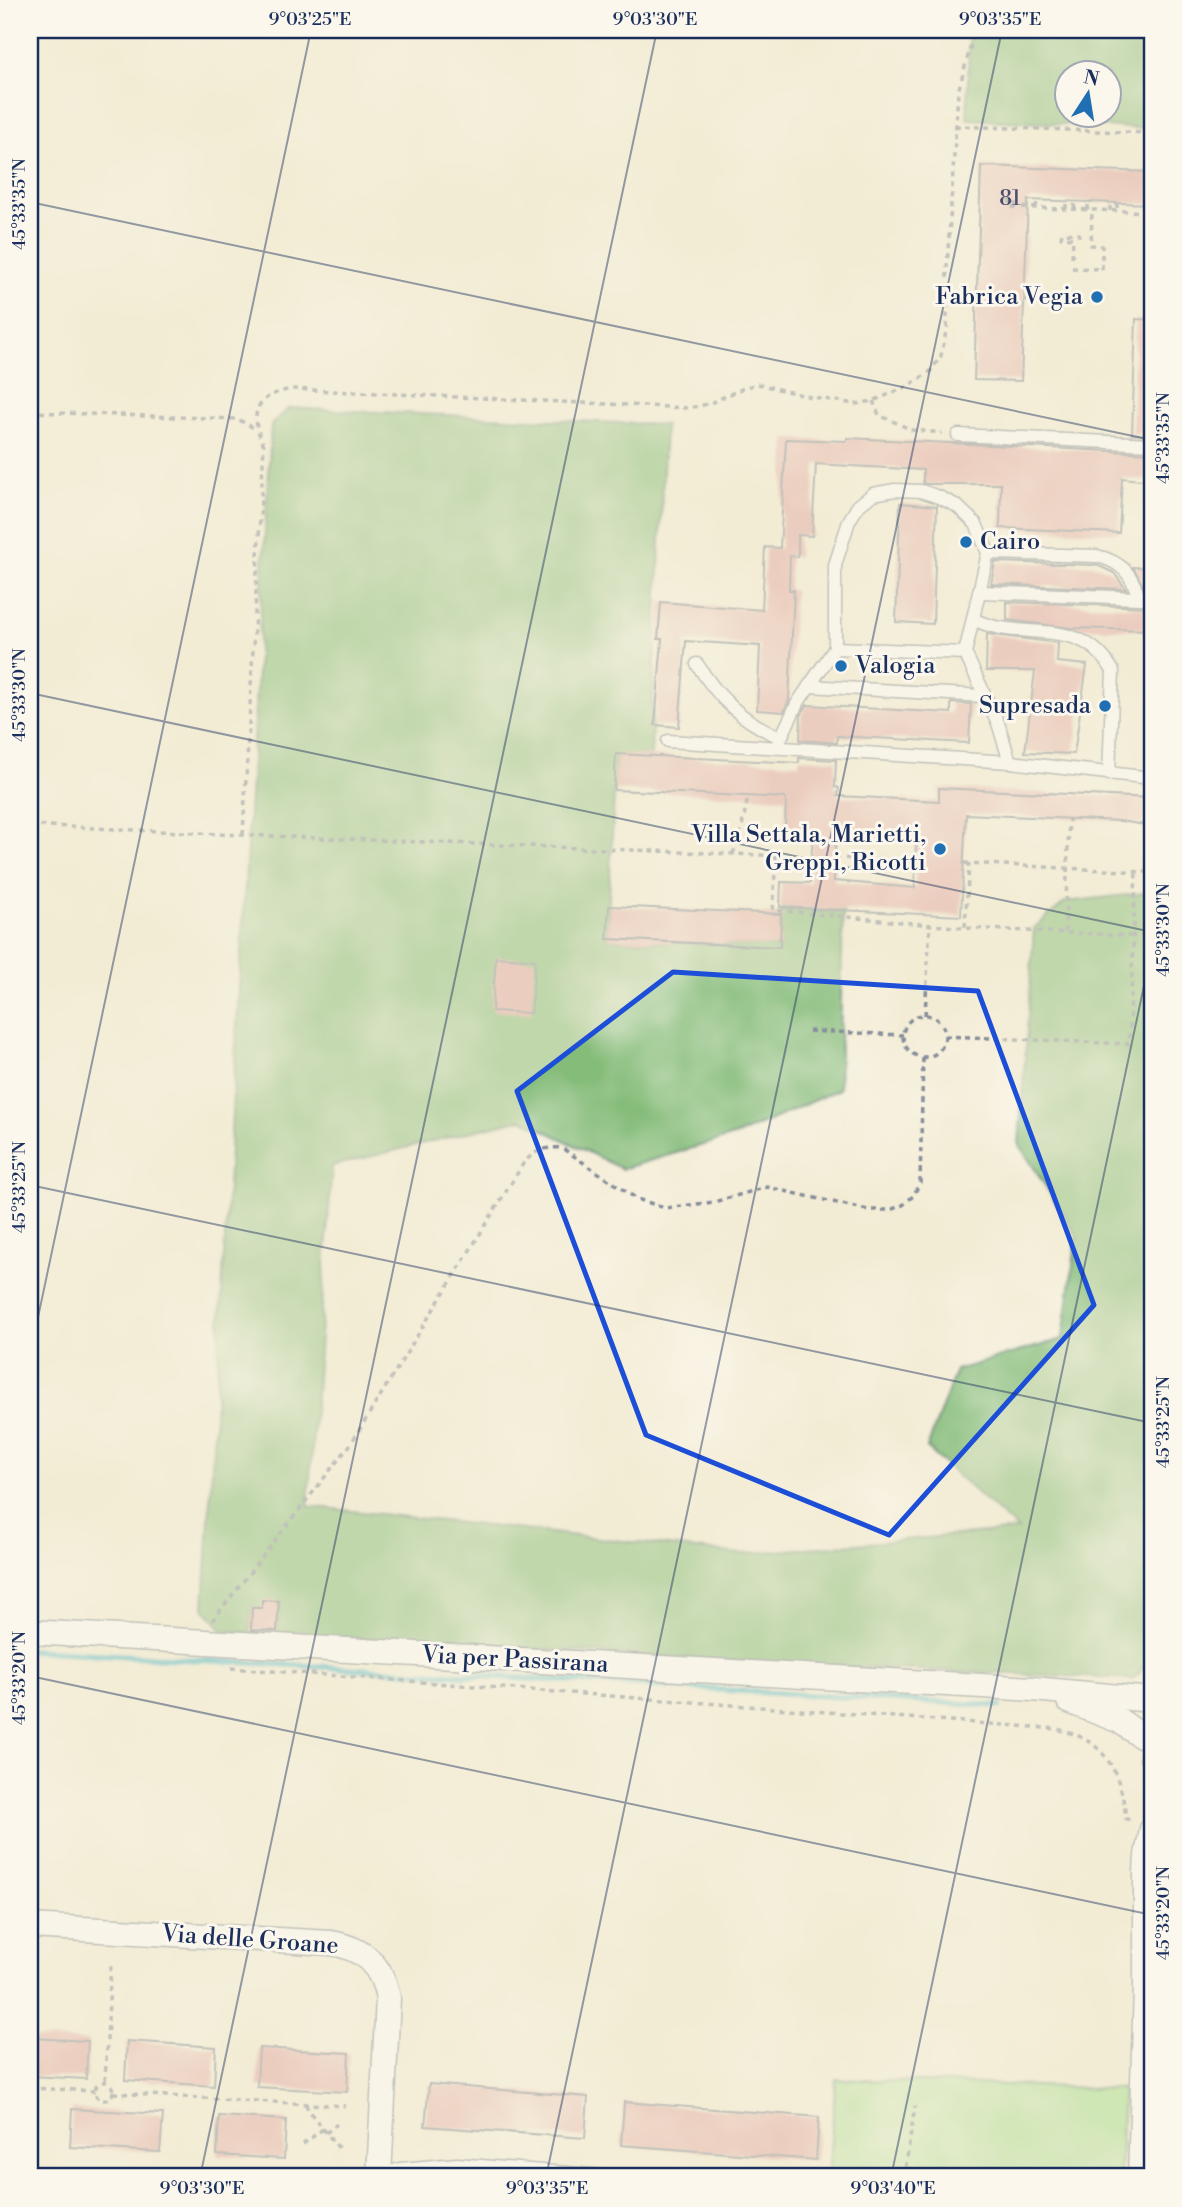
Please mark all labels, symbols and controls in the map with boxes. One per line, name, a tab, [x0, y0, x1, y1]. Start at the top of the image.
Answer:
text: 9°03'25"E	[268, 8, 352, 31]
text: 9°03'30"E	[613, 8, 697, 31]
text: 9°03'35"E	[959, 8, 1041, 31]
north arrow	[1052, 60, 1122, 130]
text: N	[1081, 65, 1101, 92]
text: 45°33'35"N	[8, 158, 31, 250]
house number: 81	[999, 186, 1021, 212]
place label: Fabrica Vegia	[935, 282, 1084, 312]
marker: Fabrica Vegia	[1089, 289, 1105, 305]
text: 45°33'35"N	[1152, 392, 1175, 484]
place label: Cairo	[980, 527, 1040, 557]
marker: Cairo	[958, 534, 974, 550]
text: 45°33'30"N	[8, 648, 31, 742]
place label: Valogia	[854, 651, 936, 681]
marker: Valogia	[833, 658, 849, 674]
place label: Supresada	[979, 691, 1092, 721]
marker: Supresada	[1097, 698, 1113, 714]
place label: Villa Settala, Marietti, Greppi, Ricotti	[690, 820, 926, 878]
marker: Villa Settala, Marietti, Greppi, Ricotti	[932, 841, 948, 857]
text: 45°33'30"N	[1152, 883, 1175, 977]
text: 45°33'25"N	[8, 1141, 31, 1233]
text: 45°33'25"N	[1152, 1376, 1175, 1468]
text: 45°33'20"N	[8, 1631, 31, 1725]
street label: Via per Passirana	[420, 1640, 610, 1680]
text: 45°33'20"N	[1152, 1866, 1175, 1960]
street label: Via delle Groane	[159, 1919, 340, 1961]
text: 9°03'30"E	[160, 2177, 244, 2200]
text: 9°03'35"E	[506, 2177, 588, 2200]
text: 9°03'40"E	[850, 2177, 936, 2200]

